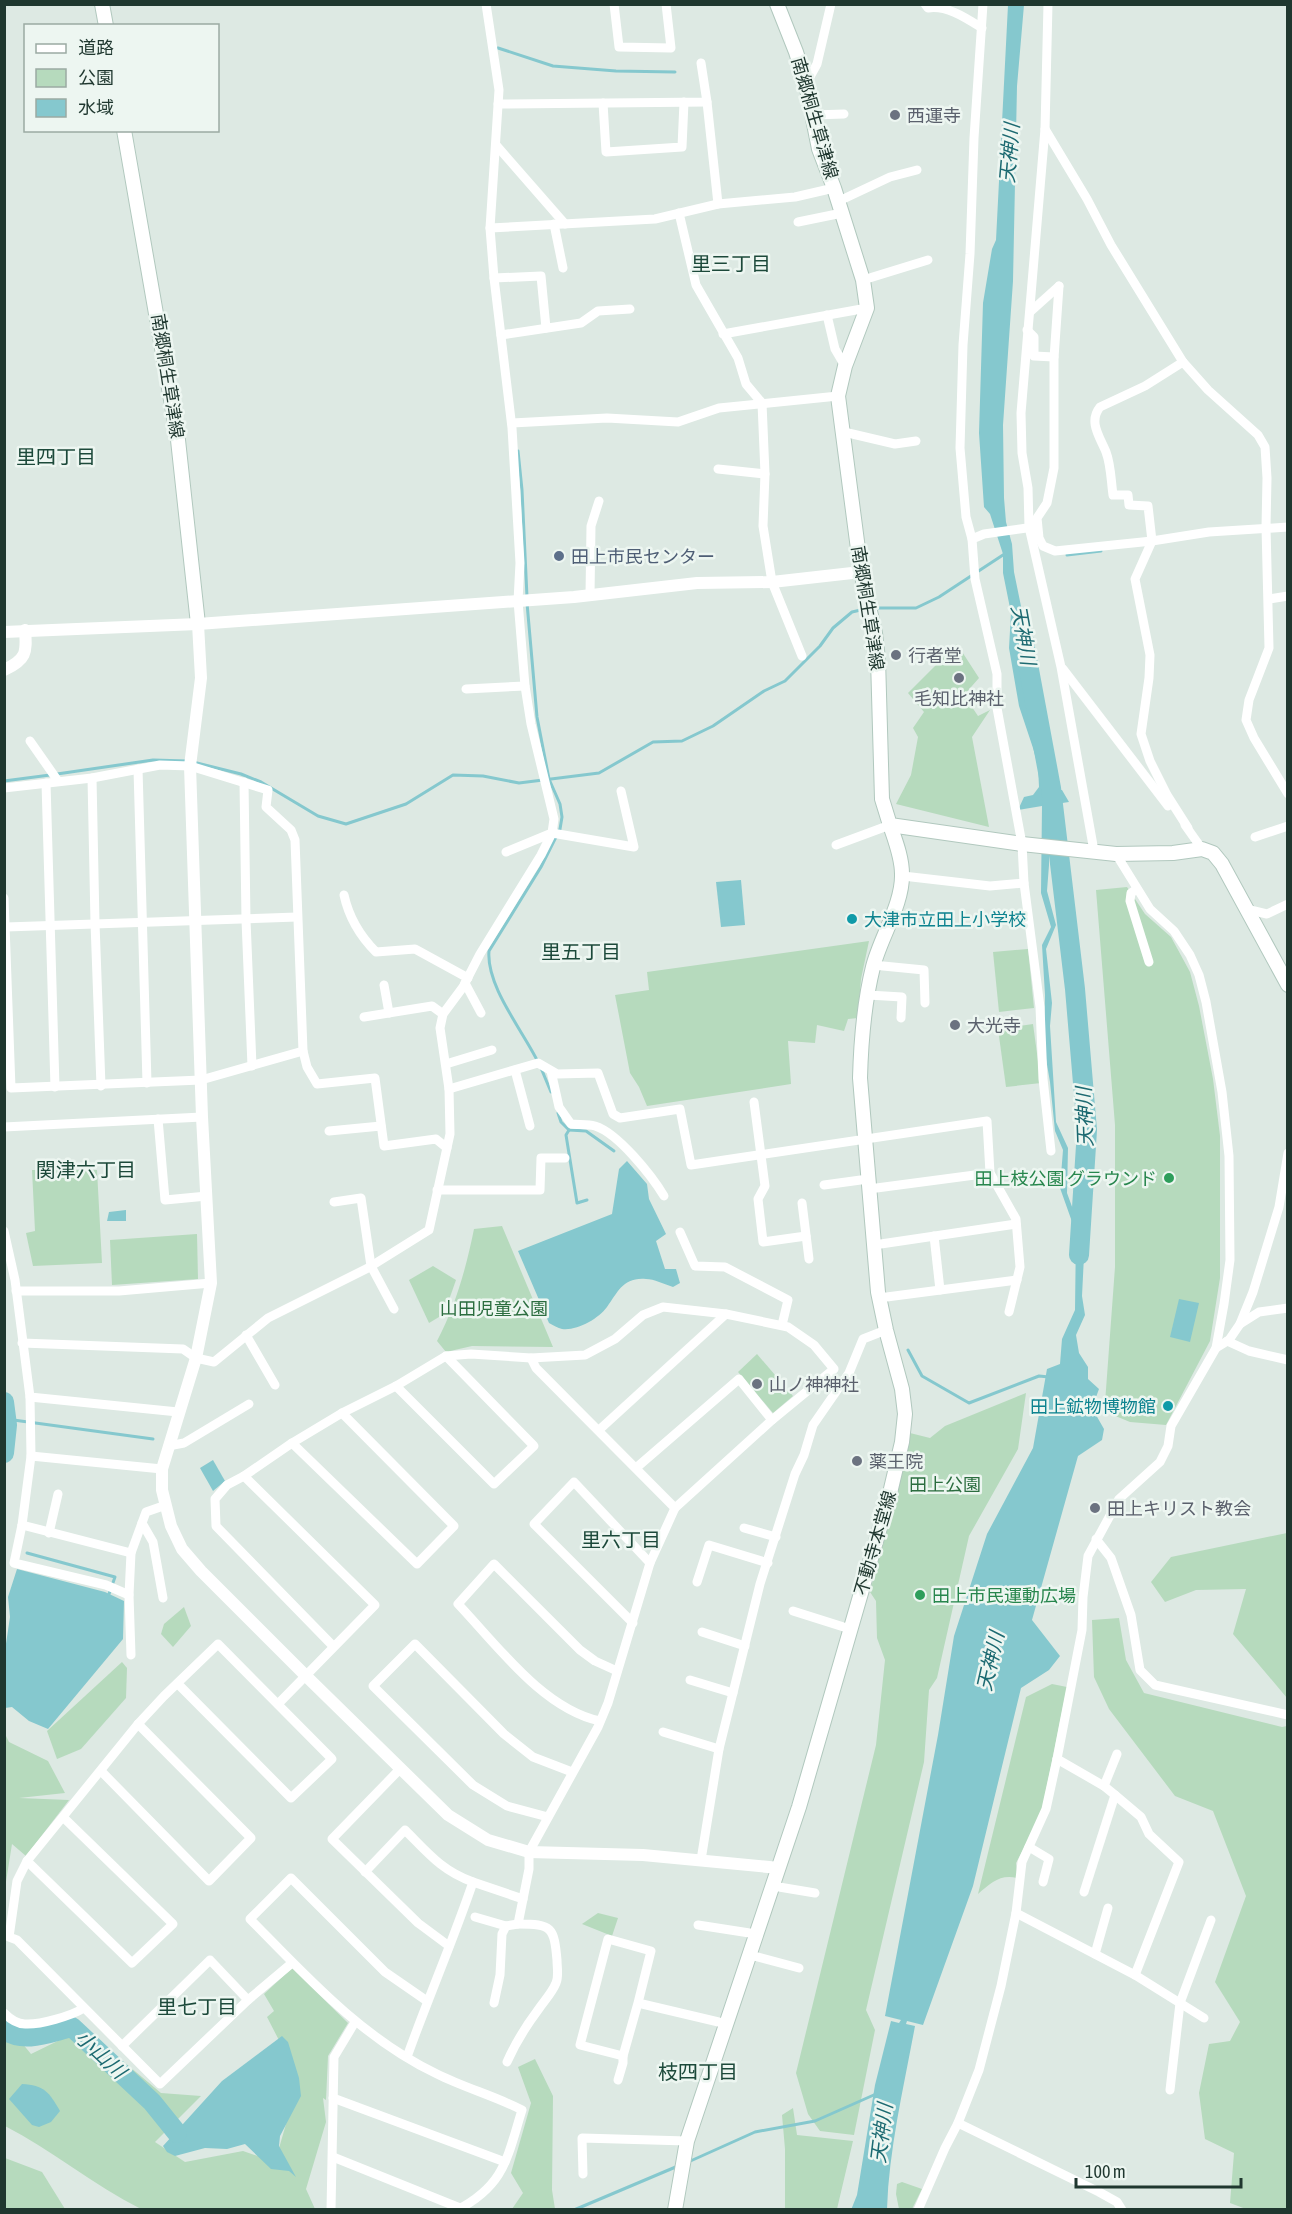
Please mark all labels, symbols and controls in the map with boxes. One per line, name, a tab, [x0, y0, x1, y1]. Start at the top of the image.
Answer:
legend	[24, 24, 219, 132]
text: 道路	[78, 37, 114, 58]
street label: 南郷桐生草津線	[788, 55, 842, 181]
text: 公園	[78, 67, 114, 88]
text: 水域	[78, 97, 114, 118]
place label: 西運寺	[907, 105, 961, 126]
marker: 西運寺	[888, 108, 902, 122]
water label: 天神川	[995, 120, 1023, 184]
district label: 里三丁目	[691, 252, 771, 275]
street label: 南郷桐生草津線	[148, 312, 188, 440]
district label: 里四丁目	[16, 445, 96, 468]
street label: 南郷桐生草津線	[848, 544, 888, 672]
place label: 田上市民センター	[571, 546, 715, 567]
marker: 田上市民センター	[552, 549, 566, 563]
water label: 天神川	[1007, 603, 1041, 669]
place label: 行者堂	[908, 645, 962, 666]
marker: 行者堂	[889, 648, 903, 662]
marker: 毛知比神社	[952, 671, 966, 685]
place label: 毛知比神社	[914, 688, 1004, 709]
place label: 大津市立田上小学校	[864, 909, 1026, 930]
marker: 大津市立田上小学校	[845, 912, 859, 926]
district label: 里五丁目	[541, 940, 621, 963]
place label: 大光寺	[967, 1015, 1021, 1036]
marker: 大光寺	[948, 1018, 962, 1032]
water label: 天神川	[1071, 1085, 1097, 1147]
district label: 関津六丁目	[36, 1158, 136, 1181]
place label: 田上枝公園 グラウンド	[975, 1168, 1157, 1189]
marker: 田上枝公園 グラウンド	[1162, 1171, 1176, 1185]
park label: 山田児童公園	[440, 1298, 548, 1319]
place label: 山ノ神神社	[769, 1374, 859, 1395]
marker: 山ノ神神社	[750, 1377, 764, 1391]
place label: 田上鉱物博物館	[1030, 1396, 1156, 1417]
marker: 田上鉱物博物館	[1161, 1399, 1175, 1413]
place label: 薬王院	[869, 1451, 923, 1472]
marker: 薬王院	[850, 1454, 864, 1468]
park label: 田上公園	[909, 1474, 981, 1495]
street label: 不動寺本堂線	[850, 1488, 900, 1598]
place label: 田上キリスト教会	[1107, 1498, 1251, 1519]
marker: 田上キリスト教会	[1088, 1501, 1102, 1515]
district label: 里六丁目	[581, 1528, 661, 1551]
place label: 田上市民運動広場	[932, 1585, 1076, 1606]
marker: 田上市民運動広場	[913, 1588, 927, 1602]
water label: 天神川	[972, 1627, 1008, 1693]
district label: 里七丁目	[157, 1995, 237, 2018]
water label: 小山川	[71, 2025, 132, 2084]
district label: 枝四丁目	[658, 2060, 738, 2083]
water label: 天神川	[866, 2100, 896, 2164]
scale bar	[1076, 2151, 1241, 2189]
text: 100 m	[1085, 2161, 1126, 2182]

